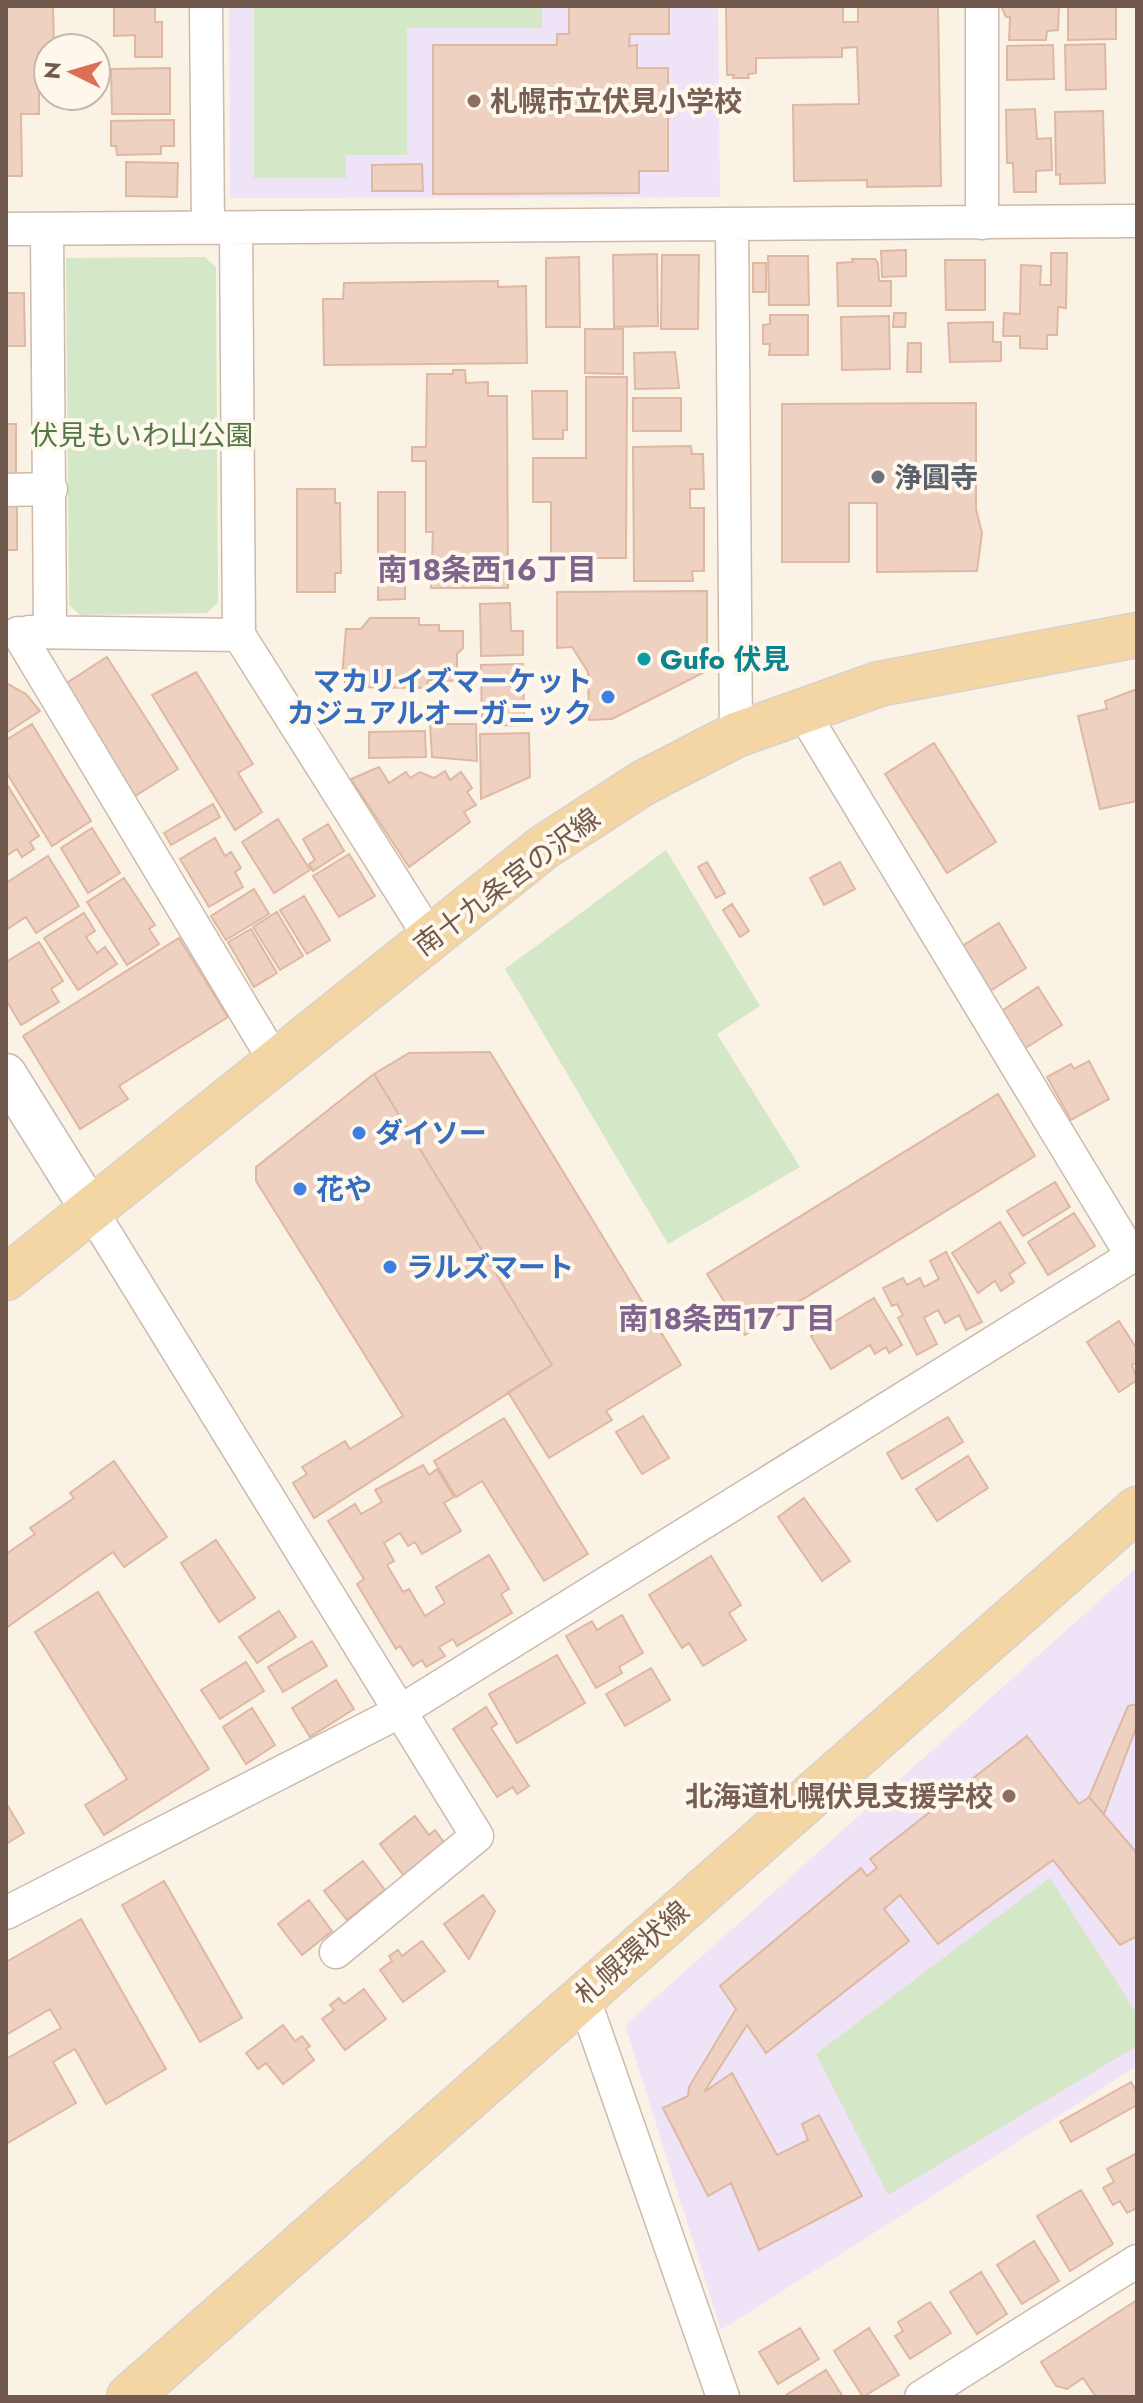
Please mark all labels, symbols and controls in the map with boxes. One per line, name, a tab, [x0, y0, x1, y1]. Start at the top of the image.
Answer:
north arrow	[32, 32, 112, 112]
text: N	[35, 60, 69, 80]
place label: 札幌市立伏見小学校	[490, 81, 742, 122]
marker: 札幌市立伏見小学校	[465, 92, 483, 110]
park label: 伏見もいわ山公園	[30, 415, 254, 456]
place label: 浄圓寺	[894, 457, 978, 498]
marker: 浄圓寺	[869, 468, 887, 486]
district label: 南18条西16丁目	[377, 548, 597, 591]
place label: Gufo 伏見	[660, 639, 789, 680]
marker: Gufo 伏見	[635, 650, 653, 668]
place label: マカリイズマーケット カジュアルオーガニック	[287, 661, 592, 734]
marker: マカリイズマーケット カジュアルオーガニック	[599, 688, 617, 706]
street label: 南十九条宮の沢線	[405, 798, 609, 966]
place label: ダイソー	[375, 1113, 487, 1154]
marker: ダイソー	[350, 1124, 368, 1142]
place label: 花や	[316, 1169, 372, 1210]
marker: 花や	[291, 1180, 309, 1198]
place label: ラルズマート	[406, 1247, 574, 1288]
marker: ラルズマート	[381, 1258, 399, 1276]
district label: 南18条西17丁目	[618, 1297, 836, 1340]
place label: 北海道札幌伏見支援学校	[685, 1776, 993, 1817]
marker: 北海道札幌伏見支援学校	[1000, 1787, 1018, 1805]
street label: 札幌環状線	[566, 1892, 698, 2014]

